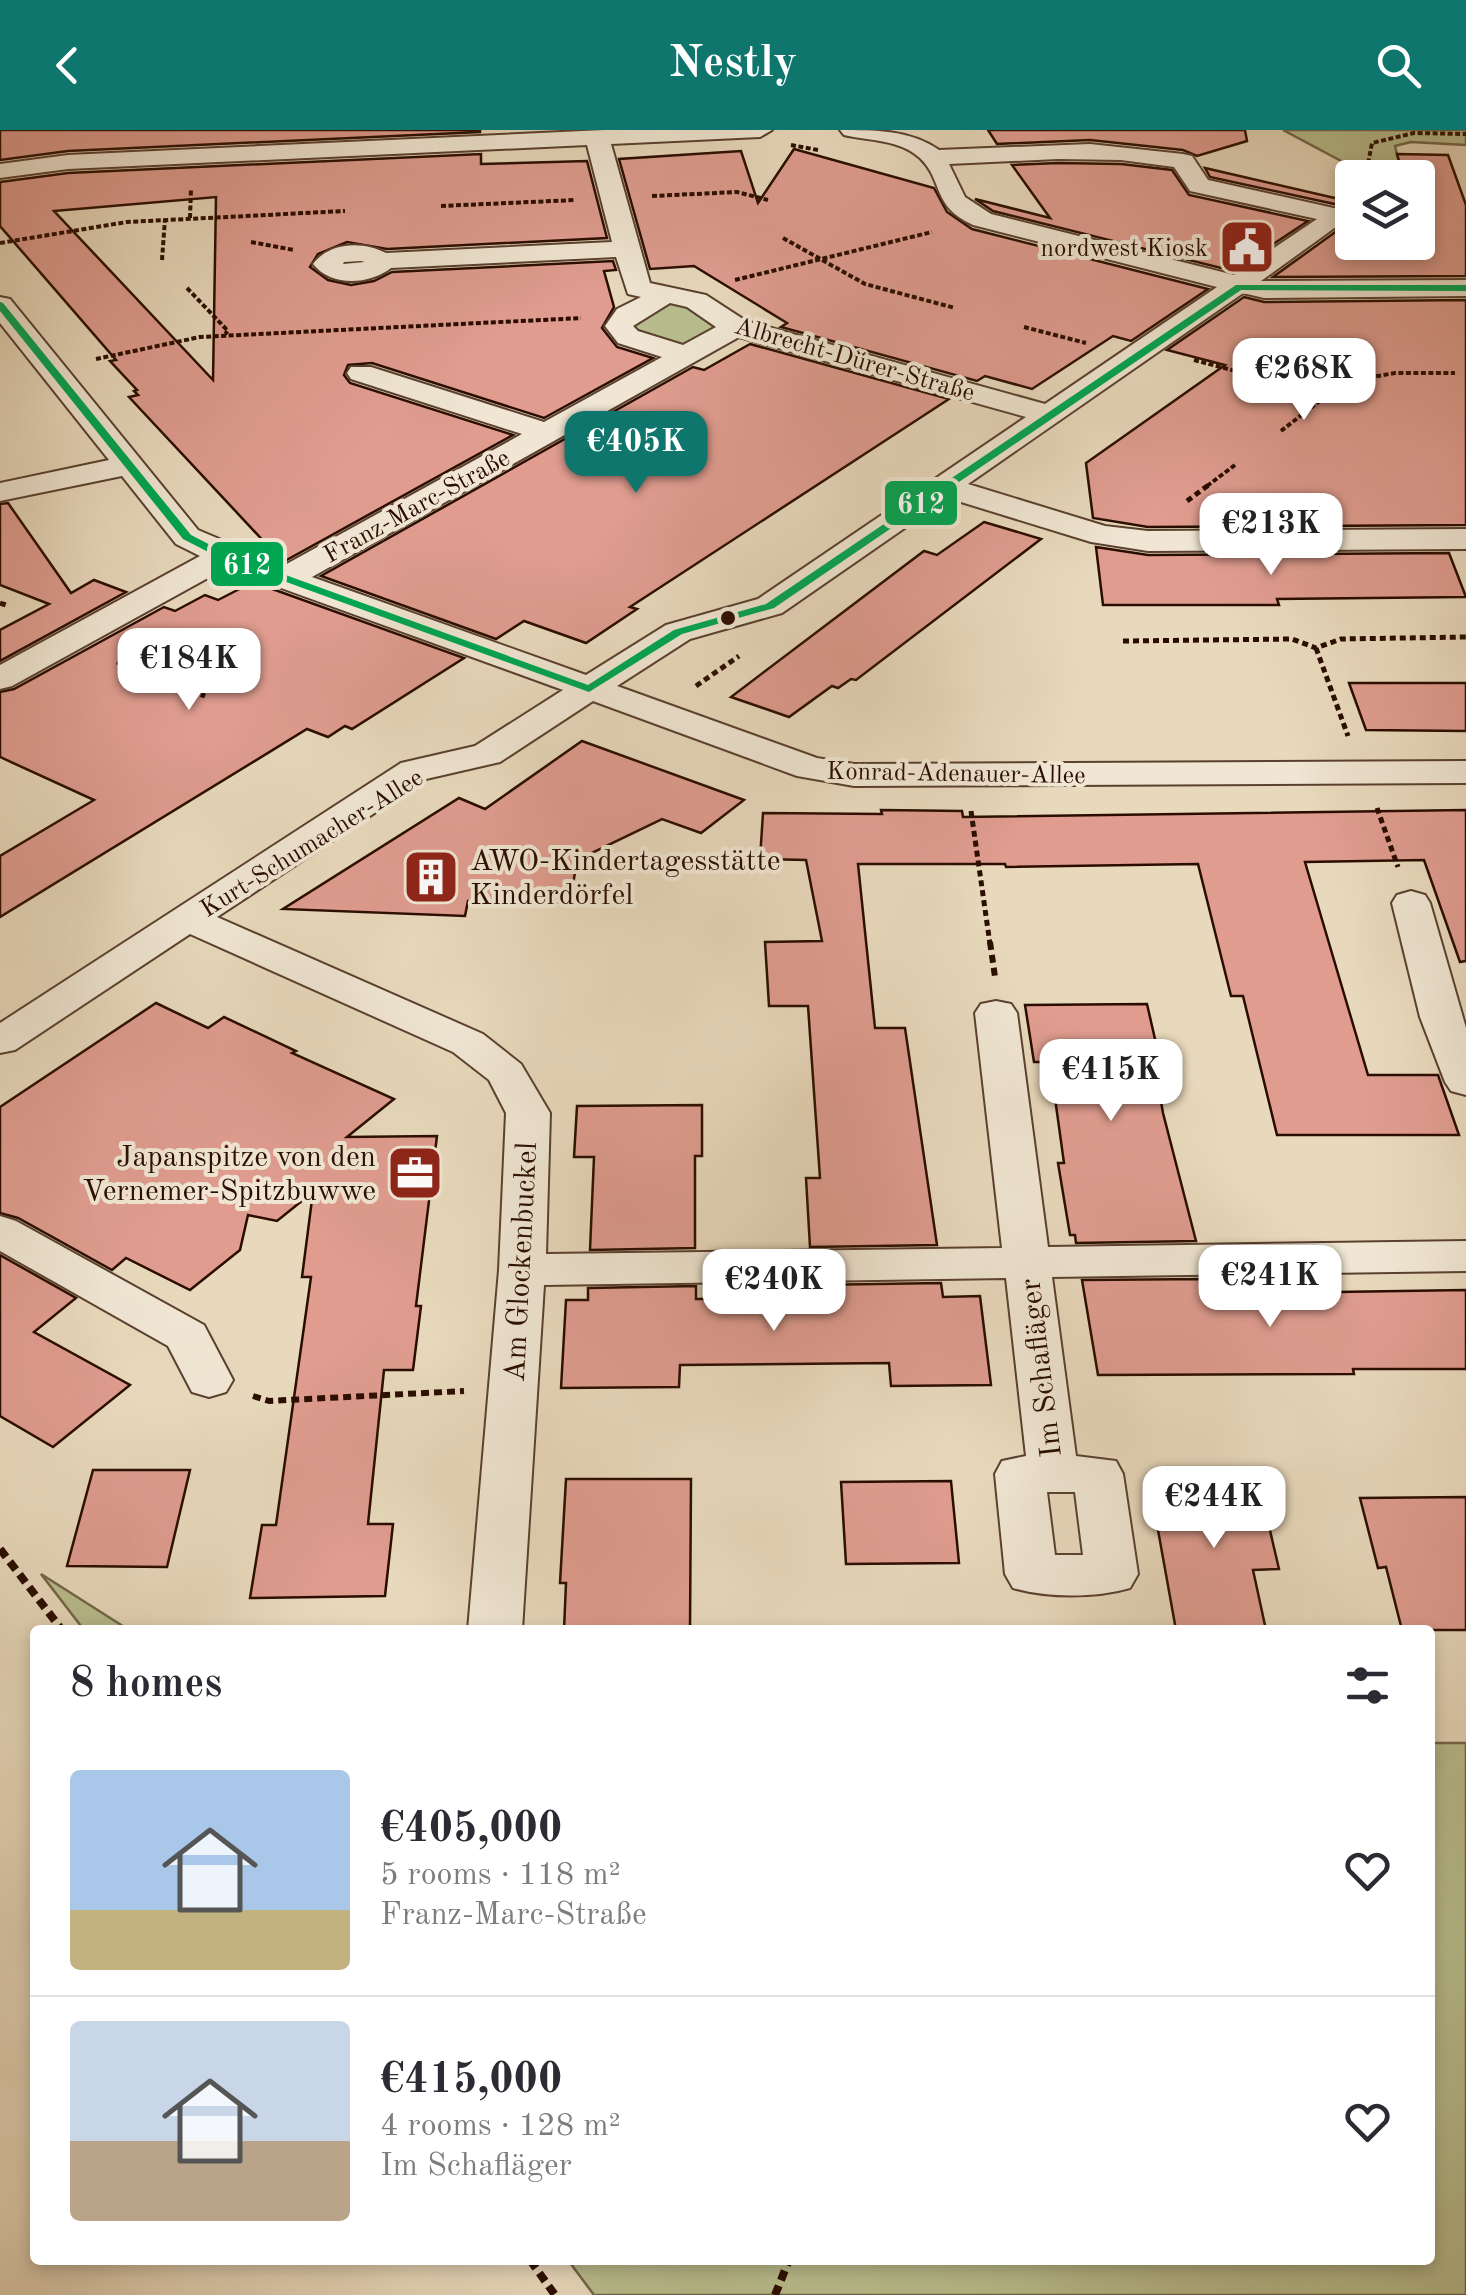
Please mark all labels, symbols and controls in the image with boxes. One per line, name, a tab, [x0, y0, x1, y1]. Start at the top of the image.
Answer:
icon: back	[40, 38, 95, 93]
icon: search	[1371, 38, 1426, 93]
text: Nestly	[669, 42, 797, 87]
map controls	[1335, 160, 1435, 260]
button: layers	[1335, 160, 1435, 260]
public building icon: nordwest Kiosk	[1217, 217, 1277, 277]
place label: nordwest Kiosk	[1041, 237, 1208, 262]
street label: Albrecht-Dürer-Straße	[731, 314, 977, 407]
pin: €268K	[1234, 338, 1374, 423]
text: €268K	[1255, 354, 1353, 386]
pin: €405K	[566, 411, 706, 496]
text: €405K	[587, 427, 685, 459]
street label: Franz-Marc-Straße	[320, 446, 514, 569]
line badge: 612	[883, 479, 959, 527]
text: 612	[897, 492, 945, 520]
pin: €213K	[1201, 493, 1341, 578]
text: €213K	[1222, 509, 1320, 541]
line badge: 612	[209, 540, 285, 588]
text: 612	[223, 553, 271, 581]
unlabelled marker	[718, 608, 738, 628]
pin: €184K	[119, 628, 259, 713]
text: €184K	[140, 644, 238, 676]
street label: Konrad-Adenauer-Allee	[826, 760, 1086, 789]
street label: Kurt-Schumacher-Allee	[197, 765, 428, 923]
building icon: AWO-Kindertagesstätte Kinderdörfel	[401, 847, 461, 907]
place label: AWO-Kindertagesstätte Kinderdörfel	[470, 847, 780, 911]
pin: €415K	[1041, 1039, 1181, 1124]
text: €415K	[1062, 1055, 1160, 1087]
street label: Am Glockenbuckel	[501, 1141, 543, 1383]
place label: Japanspitze von den Vernemer-Spitzbuwwe	[82, 1143, 376, 1207]
office icon: Japanspitze von den Vernemer-Spitzbuwwe	[385, 1143, 445, 1203]
pin: €241K	[1200, 1245, 1340, 1330]
pin: €240K	[704, 1249, 844, 1334]
text: €241K	[1221, 1261, 1319, 1293]
text: €240K	[725, 1265, 823, 1297]
street label: Im Schafläger	[1016, 1277, 1068, 1459]
pin: €244K	[1144, 1466, 1284, 1551]
text: €244K	[1165, 1482, 1263, 1514]
icon: filters	[1340, 1658, 1395, 1713]
text: 8 homes	[70, 1664, 222, 1706]
text: €405,000	[380, 1809, 562, 1851]
icon: home	[150, 1810, 270, 1930]
icon: heart	[1340, 1843, 1395, 1898]
text: 5 rooms · 118 m²	[380, 1860, 621, 1892]
text: Franz-Marc-Straße	[380, 1900, 647, 1932]
text: €415,000	[380, 2060, 562, 2102]
icon: home	[150, 2061, 270, 2181]
icon: heart	[1340, 2094, 1395, 2149]
text: 4 rooms · 128 m²	[380, 2111, 621, 2143]
text: Im Schafläger	[380, 2151, 572, 2183]

